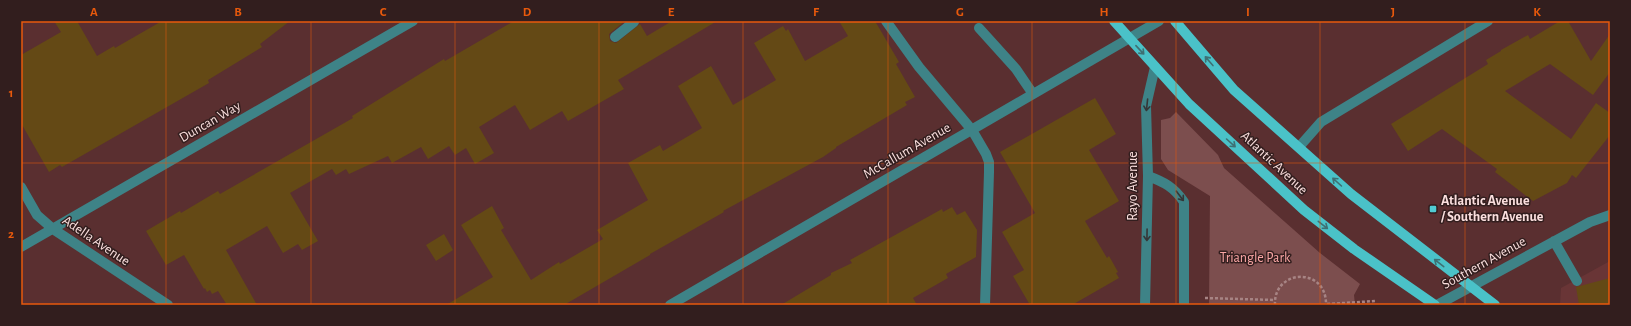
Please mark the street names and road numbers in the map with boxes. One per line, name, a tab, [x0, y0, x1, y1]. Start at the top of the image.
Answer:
street label: Duncan Way	[177, 99, 243, 145]
street label: McCallum Avenue	[861, 120, 953, 182]
street label: Atlantic Avenue	[1238, 129, 1310, 197]
street label: Rayo Avenue	[1126, 151, 1140, 221]
street label: Adella Avenue	[60, 213, 132, 269]
street label: Southern Avenue	[1440, 234, 1528, 292]

